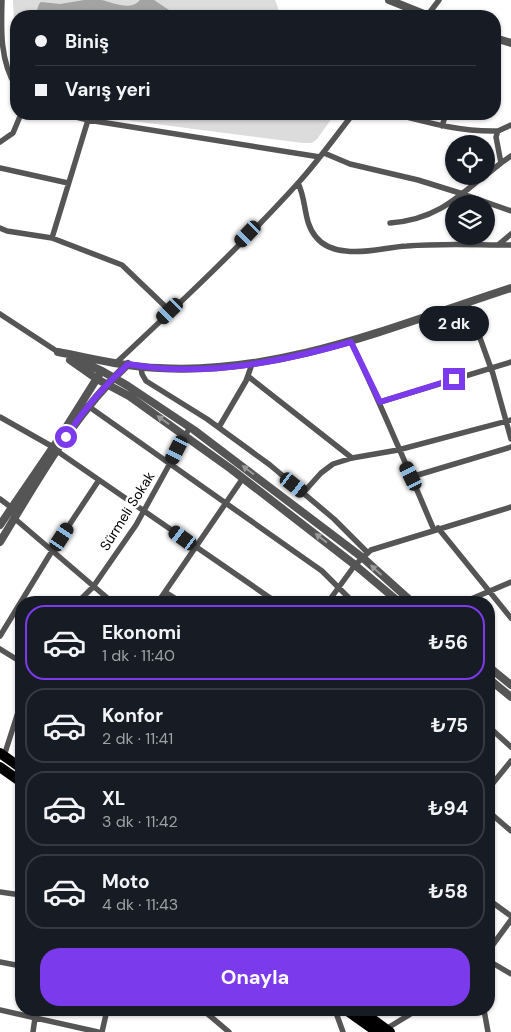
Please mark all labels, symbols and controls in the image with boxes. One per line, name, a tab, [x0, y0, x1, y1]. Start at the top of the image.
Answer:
text: Biniş	[65, 29, 109, 54]
text: Varış yeri	[65, 77, 151, 102]
map controls	[445, 135, 495, 245]
button: locate	[445, 135, 495, 185]
button: layers	[445, 195, 495, 245]
car	[232, 218, 263, 250]
car	[153, 295, 186, 327]
callout: 2 dk	[419, 306, 489, 342]
text: 2 dk	[438, 313, 470, 334]
route end	[443, 368, 465, 390]
one-way arrow	[156, 415, 169, 425]
route start	[55, 426, 77, 448]
car	[163, 433, 190, 467]
car	[397, 459, 424, 493]
one-way arrow	[242, 464, 255, 475]
street label: Sürmeli Sokak	[96, 468, 158, 554]
car	[277, 470, 310, 500]
car	[47, 520, 76, 554]
car	[166, 523, 199, 553]
one-way arrow	[314, 533, 328, 543]
one-way arrow	[371, 564, 383, 576]
icon: car	[42, 620, 87, 665]
text: Ekonomi	[102, 620, 181, 645]
text: ₺56	[428, 630, 468, 655]
text: 1 dk · 11:40	[102, 645, 175, 666]
icon: car	[42, 703, 87, 748]
text: Konfor	[102, 703, 163, 728]
text: ₺75	[431, 713, 468, 738]
text: 2 dk · 11:41	[102, 728, 173, 749]
icon: car	[42, 786, 87, 831]
text: XL	[102, 786, 125, 811]
text: ₺94	[428, 796, 468, 821]
text: 3 dk · 11:42	[102, 811, 178, 832]
icon: car	[42, 869, 87, 914]
text: Moto	[102, 869, 150, 894]
text: ₺58	[428, 879, 468, 904]
text: 4 dk · 11:43	[102, 894, 178, 915]
button: Onayla	[40, 948, 470, 1006]

